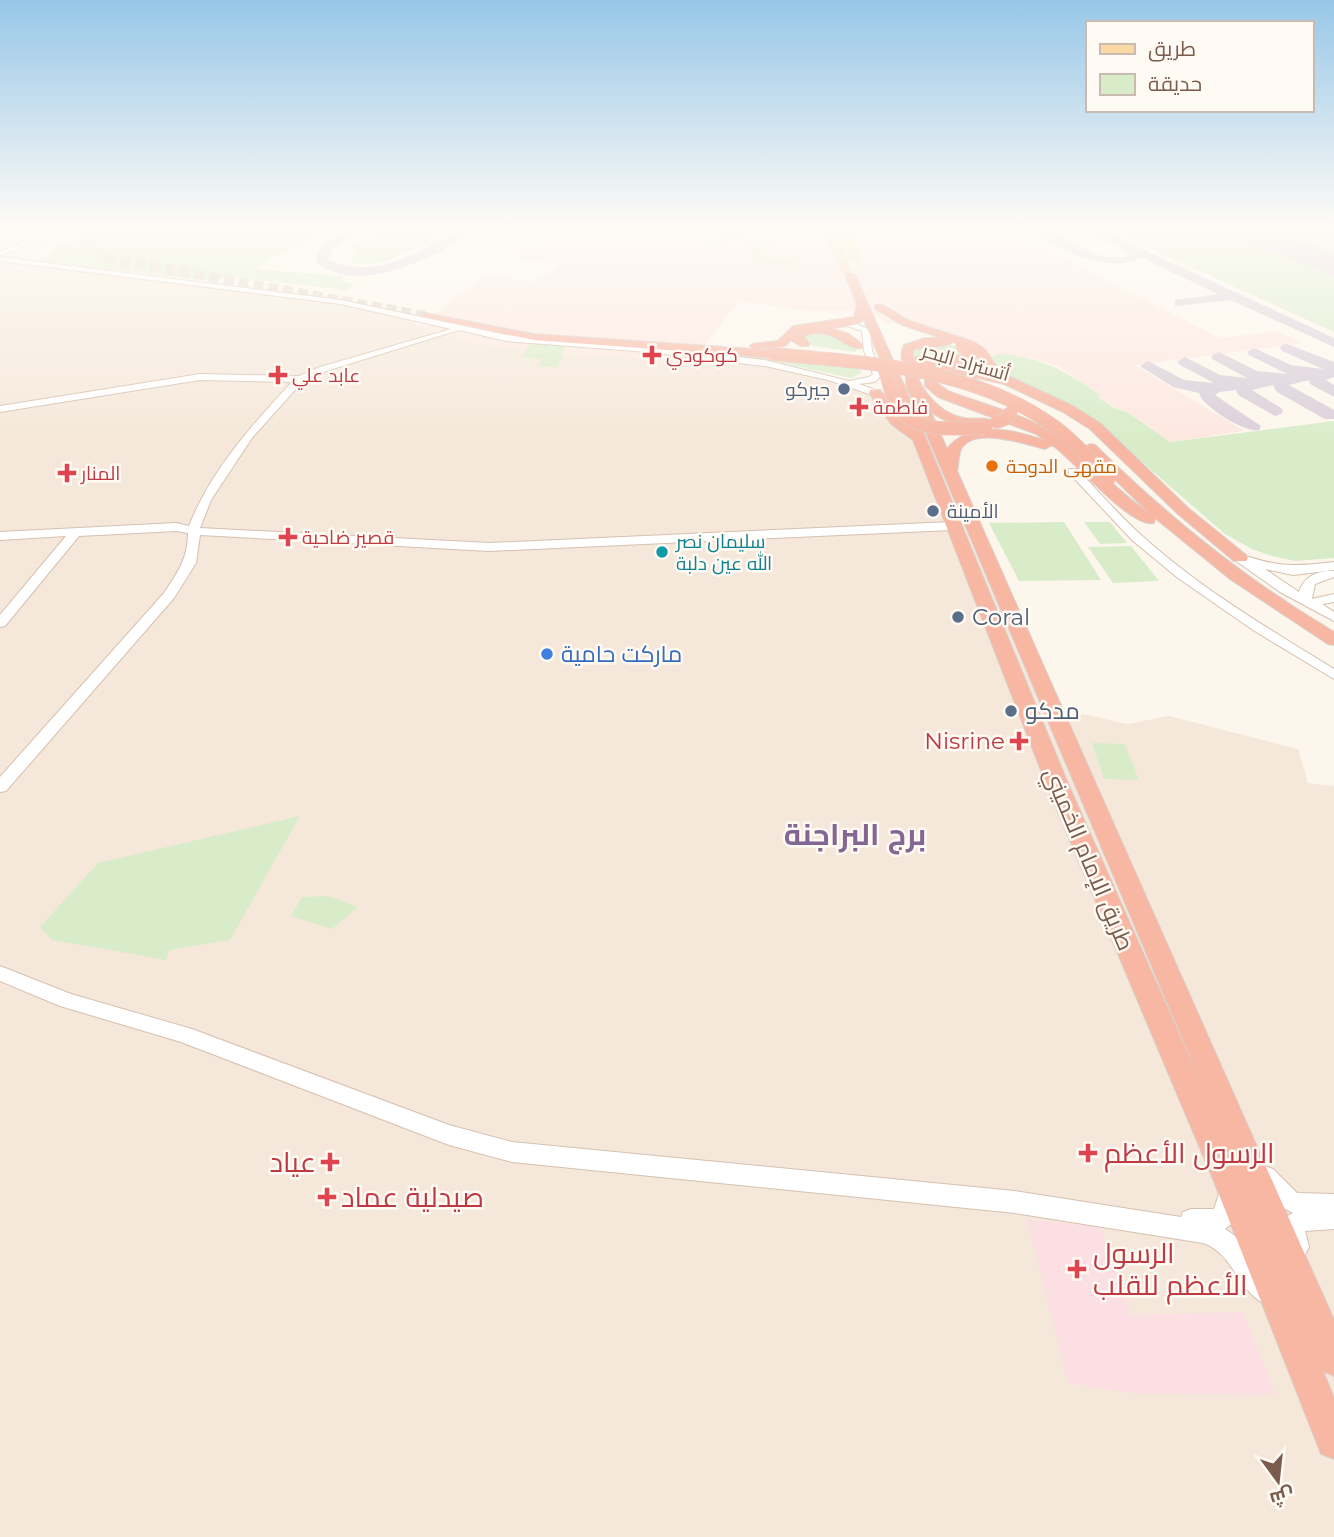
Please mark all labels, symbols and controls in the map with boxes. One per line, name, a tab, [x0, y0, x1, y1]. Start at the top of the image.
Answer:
legend	[1086, 21, 1313, 112]
text: طريق	[1148, 36, 1196, 62]
text: حديقة	[1148, 71, 1202, 96]
street label: أتستراد البحر	[918, 339, 1012, 386]
place label: كوكودي	[666, 344, 738, 370]
marker: كوكودي	[644, 347, 660, 363]
place label: عابد علي	[292, 364, 360, 390]
marker: عابد علي	[270, 367, 286, 383]
place label: جيركو	[785, 378, 830, 401]
marker: جيركو	[836, 381, 852, 397]
place label: فاطمة	[873, 396, 928, 419]
marker: فاطمة	[851, 399, 867, 415]
place label: مقهى الدوحة	[1006, 455, 1117, 478]
marker: مقهى الدوحة	[984, 458, 1000, 474]
place label: المنار	[80, 462, 120, 485]
marker: المنار	[59, 465, 75, 481]
place label: الأمينة	[947, 500, 999, 523]
marker: الأمينة	[925, 503, 941, 519]
place label: قصير ضاحية	[302, 526, 394, 549]
marker: قصير ضاحية	[280, 529, 296, 545]
place label: سليمان نصر الله عين دلبة	[675, 530, 772, 575]
marker: سليمان نصر الله عين دلبة	[654, 544, 670, 560]
place label: Coral	[972, 603, 1030, 631]
marker: Coral	[950, 609, 966, 625]
place label: ماركت حامية	[561, 640, 682, 668]
marker: ماركت حامية	[539, 646, 555, 662]
place label: مدكو	[1025, 697, 1080, 725]
marker: مدكو	[1003, 703, 1019, 719]
place label: Nisrine	[924, 727, 1005, 755]
marker: Nisrine	[1011, 733, 1027, 749]
street label: طريق الإمام الخميني	[1034, 763, 1140, 956]
district label: برج البراجنة	[784, 816, 926, 855]
place label: الرسول الأعظم	[1104, 1136, 1275, 1173]
marker: الرسول الأعظم	[1078, 1143, 1098, 1163]
place label: عياد	[269, 1145, 316, 1179]
marker: عياد	[322, 1154, 338, 1170]
place label: صيدلية عماد	[341, 1180, 484, 1214]
marker: صيدلية عماد	[319, 1189, 335, 1205]
place label: الرسول الأعظم للقلب	[1093, 1236, 1248, 1305]
marker: الرسول الأعظم للقلب	[1067, 1259, 1087, 1279]
north arrow	[1243, 1446, 1313, 1516]
text: ش	[1268, 1483, 1297, 1511]

